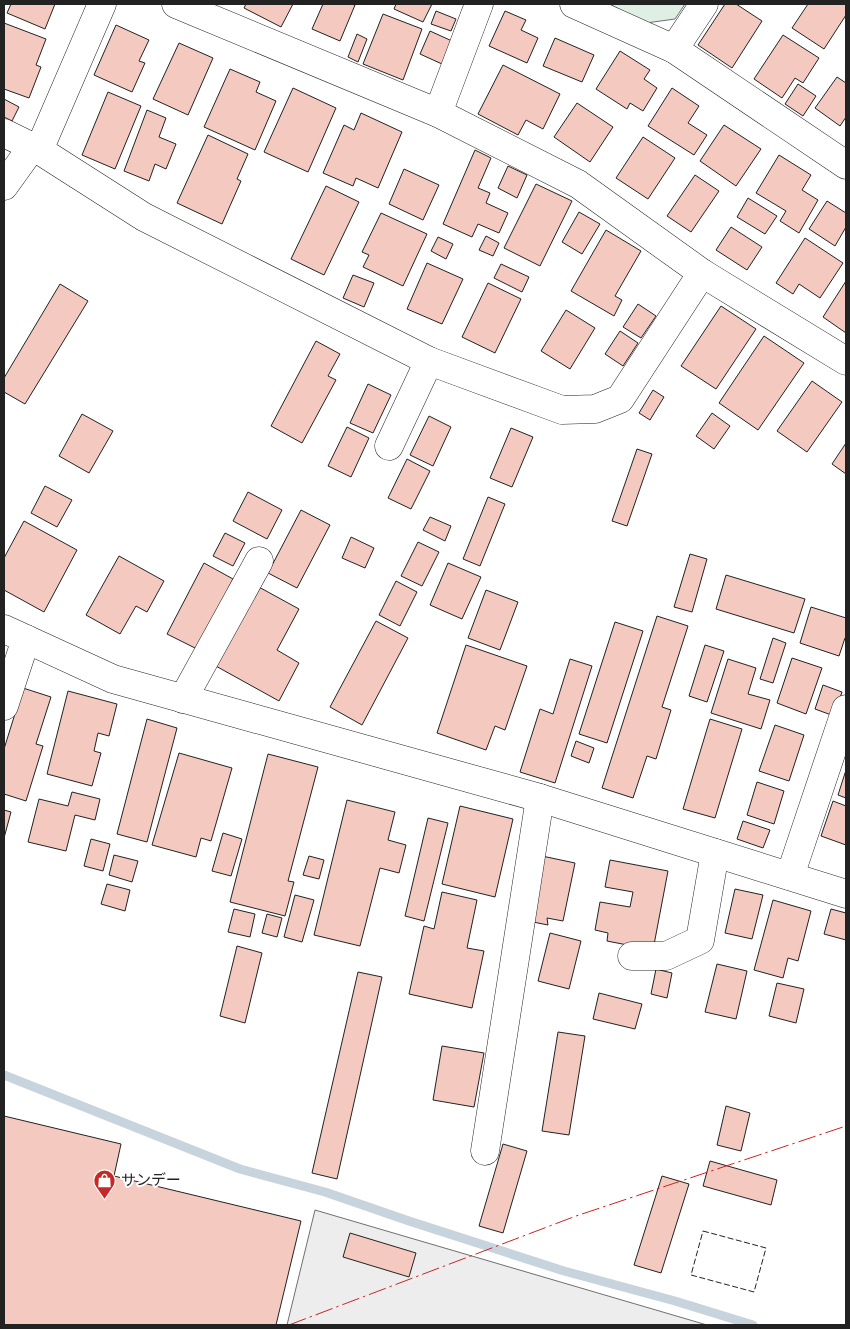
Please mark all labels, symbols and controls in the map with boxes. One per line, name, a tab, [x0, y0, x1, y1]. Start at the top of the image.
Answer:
shop icon: サンデー	[93, 1168, 117, 1199]
place label: サンデー	[121, 1171, 181, 1189]

